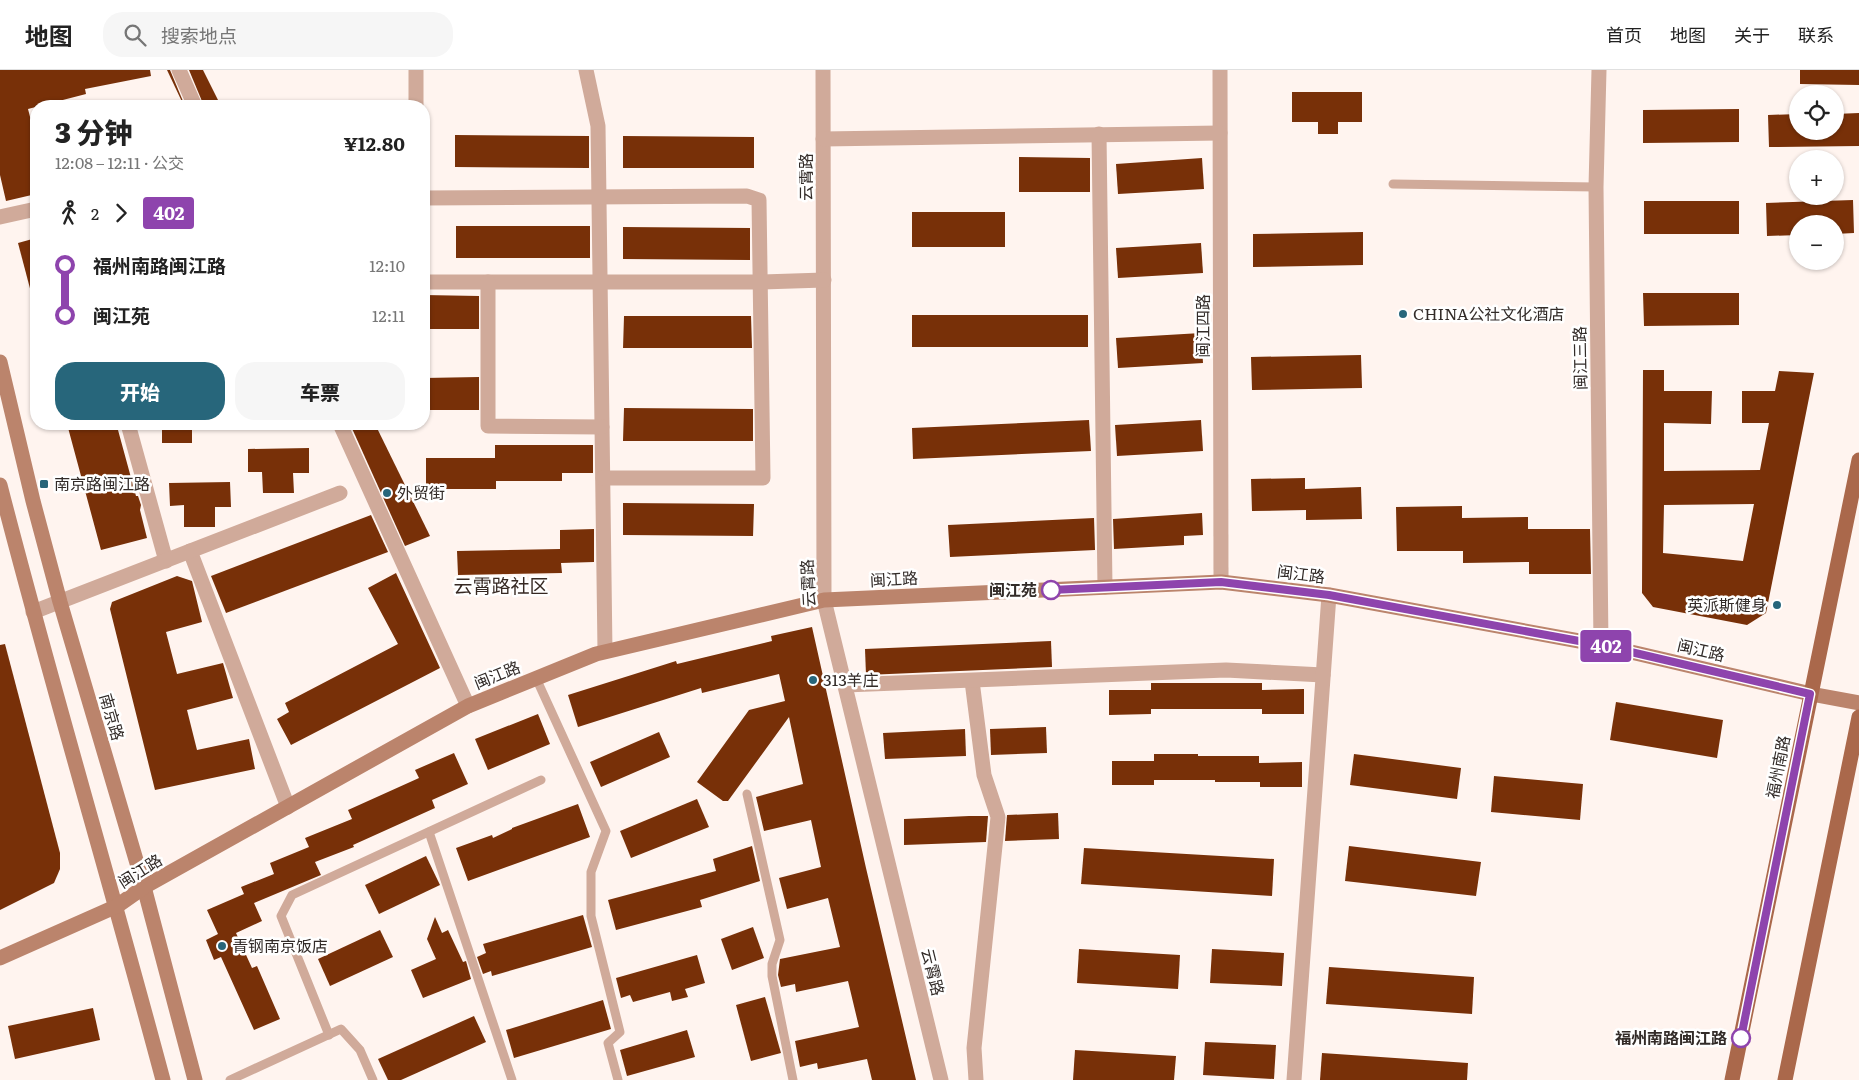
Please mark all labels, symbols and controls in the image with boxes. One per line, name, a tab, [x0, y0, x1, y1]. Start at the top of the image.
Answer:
search box	[103, 12, 453, 57]
text: 地图	[25, 17, 73, 52]
icon: search	[121, 21, 149, 49]
text: 搜索地点	[161, 21, 237, 49]
text: 首页	[1606, 21, 1642, 48]
text: 地图	[1670, 21, 1706, 48]
text: 关于	[1734, 21, 1770, 48]
text: 联系	[1798, 21, 1834, 48]
map controls	[1789, 85, 1844, 270]
button: locate	[1789, 85, 1844, 140]
text: 3 分钟	[55, 110, 132, 152]
text: ¥12.80	[344, 129, 405, 157]
text: 12:08 – 12:11 · 公交	[55, 150, 184, 174]
button: +	[1789, 150, 1844, 205]
street label: 云霄路	[793, 153, 817, 201]
icon: walk	[55, 199, 83, 227]
icon: forward	[107, 199, 135, 227]
text: 402	[153, 199, 184, 226]
text: 2	[91, 201, 99, 225]
button: −	[1789, 215, 1844, 270]
text: 福州南路闽江路	[93, 251, 226, 279]
text: 12:10	[369, 253, 405, 277]
street label: 闽江四路	[1190, 294, 1214, 358]
text: 闽江苑	[93, 301, 150, 329]
place label: CHINA公社文化酒店	[1413, 301, 1564, 325]
text: 12:11	[372, 303, 405, 327]
marker: CHINA公社文化酒店	[1397, 308, 1409, 320]
street label: 闽江三路	[1566, 326, 1592, 390]
button: 开始	[55, 362, 225, 420]
button: 车票	[235, 362, 405, 420]
place label: 南京路闽江路	[54, 471, 150, 495]
marker: 南京路闽江路	[38, 478, 50, 490]
place label: 外贸街	[397, 480, 445, 504]
marker: 外贸街	[381, 487, 393, 499]
street label: 云霄路	[794, 558, 820, 608]
street label: 闽江路	[1276, 558, 1326, 588]
street label: 闽江路	[869, 565, 919, 591]
district label: 云霄路社区	[453, 571, 549, 599]
place label: 闽江苑	[989, 577, 1037, 601]
marker: 闽江苑	[1041, 580, 1061, 600]
place label: 英派斯健身	[1687, 592, 1767, 616]
marker: 英派斯健身	[1771, 599, 1783, 611]
line badge: 402	[1577, 630, 1635, 662]
text: 402	[1590, 632, 1622, 659]
street label: 闽江路	[1675, 632, 1727, 666]
street label: 闽江路	[470, 654, 523, 694]
place label: 313羊庄	[823, 667, 879, 691]
marker: 313羊庄	[807, 674, 819, 686]
street label: 南京路	[95, 690, 131, 743]
street label: 福州南路	[1759, 733, 1795, 801]
street label: 闽江路	[113, 847, 166, 893]
place label: 青钢南京饭店	[232, 933, 328, 957]
marker: 青钢南京饭店	[216, 940, 228, 952]
street label: 云霄路	[917, 946, 951, 998]
place label: 福州南路闽江路	[1615, 1025, 1727, 1049]
marker: 福州南路闽江路	[1731, 1028, 1751, 1048]

